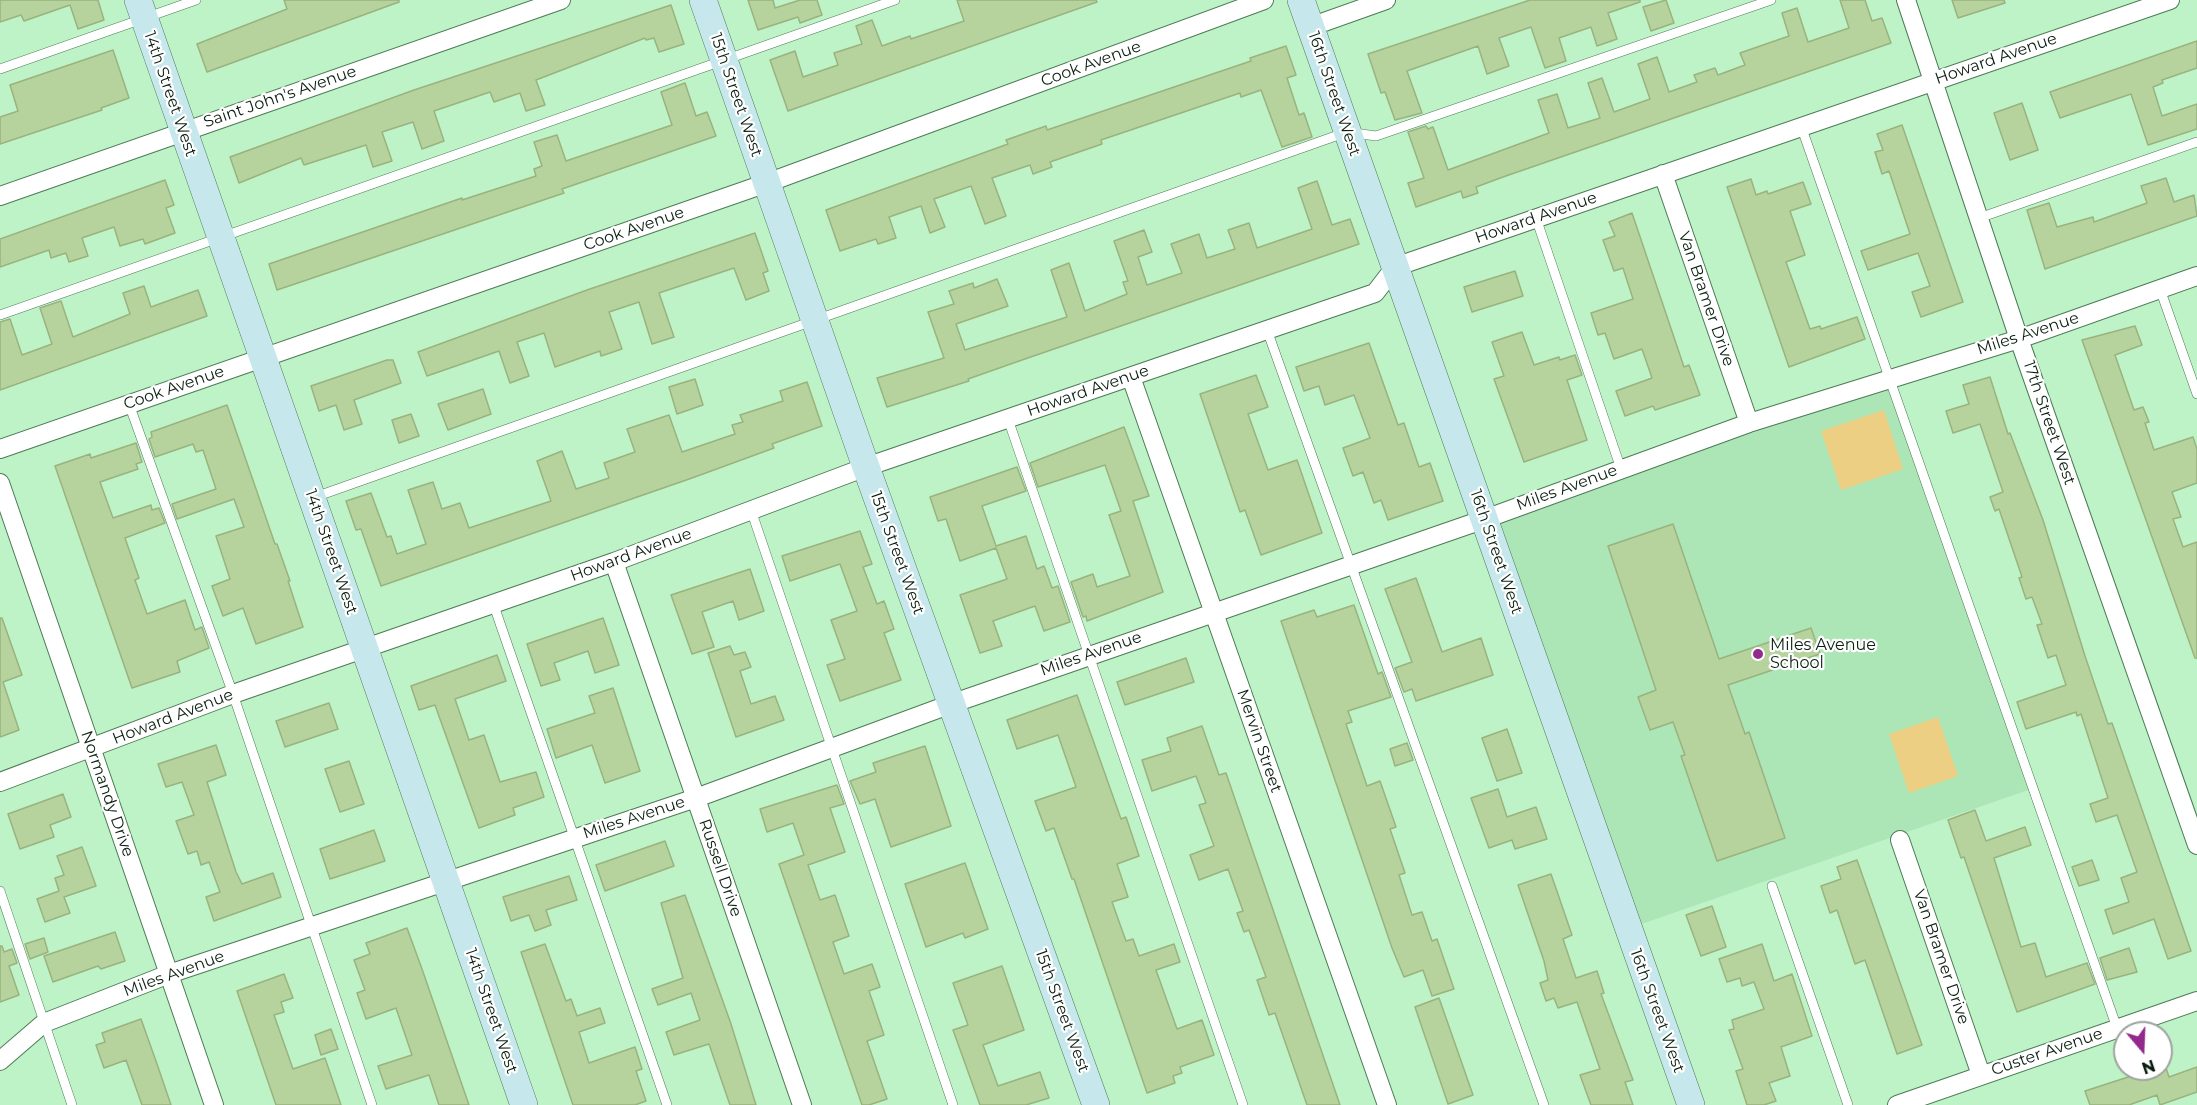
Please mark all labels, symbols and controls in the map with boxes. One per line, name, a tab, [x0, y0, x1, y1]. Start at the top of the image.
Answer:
street label: 14th Street West	[140, 29, 200, 159]
street label: 16th Street West	[1304, 29, 1364, 159]
street label: Howard Avenue	[1933, 29, 2059, 89]
street label: 15th Street West	[706, 31, 766, 159]
street label: Cook Avenue	[1038, 37, 1144, 91]
street label: Saint John's Avenue	[201, 62, 359, 132]
street label: Howard Avenue	[1473, 188, 1599, 248]
street label: Cook Avenue	[581, 203, 687, 255]
street label: Van Bramer Drive	[1674, 229, 1738, 369]
street label: Miles Avenue	[1975, 309, 2081, 359]
street label: 17th Street West	[2019, 358, 2079, 488]
street label: Howard Avenue	[1025, 361, 1151, 421]
street label: Cook Avenue	[121, 362, 227, 414]
street label: Miles Avenue	[1514, 461, 1620, 515]
street label: 14th Street West	[301, 487, 361, 617]
street label: 16th Street West	[1466, 487, 1526, 617]
street label: 15th Street West	[866, 489, 928, 617]
street label: Howard Avenue	[568, 524, 694, 586]
street label: Miles Avenue	[1038, 628, 1144, 680]
place label: Miles Avenue School	[1770, 635, 1876, 673]
marker: Miles Avenue School	[1751, 647, 1765, 661]
street label: Howard Avenue	[110, 685, 236, 749]
street label: Mervin Street	[1232, 687, 1286, 795]
street label: Normandy Drive	[76, 728, 138, 860]
street label: Miles Avenue	[581, 793, 687, 843]
street label: Russell Drive	[694, 817, 746, 919]
street label: Van Bramer Drive	[1909, 887, 1973, 1027]
street label: 14th Street West	[461, 946, 521, 1076]
street label: 16th Street West	[1626, 946, 1688, 1076]
street label: Miles Avenue	[121, 947, 227, 1001]
street label: 15th Street West	[1031, 947, 1093, 1075]
north arrow	[2113, 1021, 2173, 1081]
street label: Custer Avenue	[1989, 1024, 2105, 1080]
text: N	[2139, 1056, 2158, 1078]

